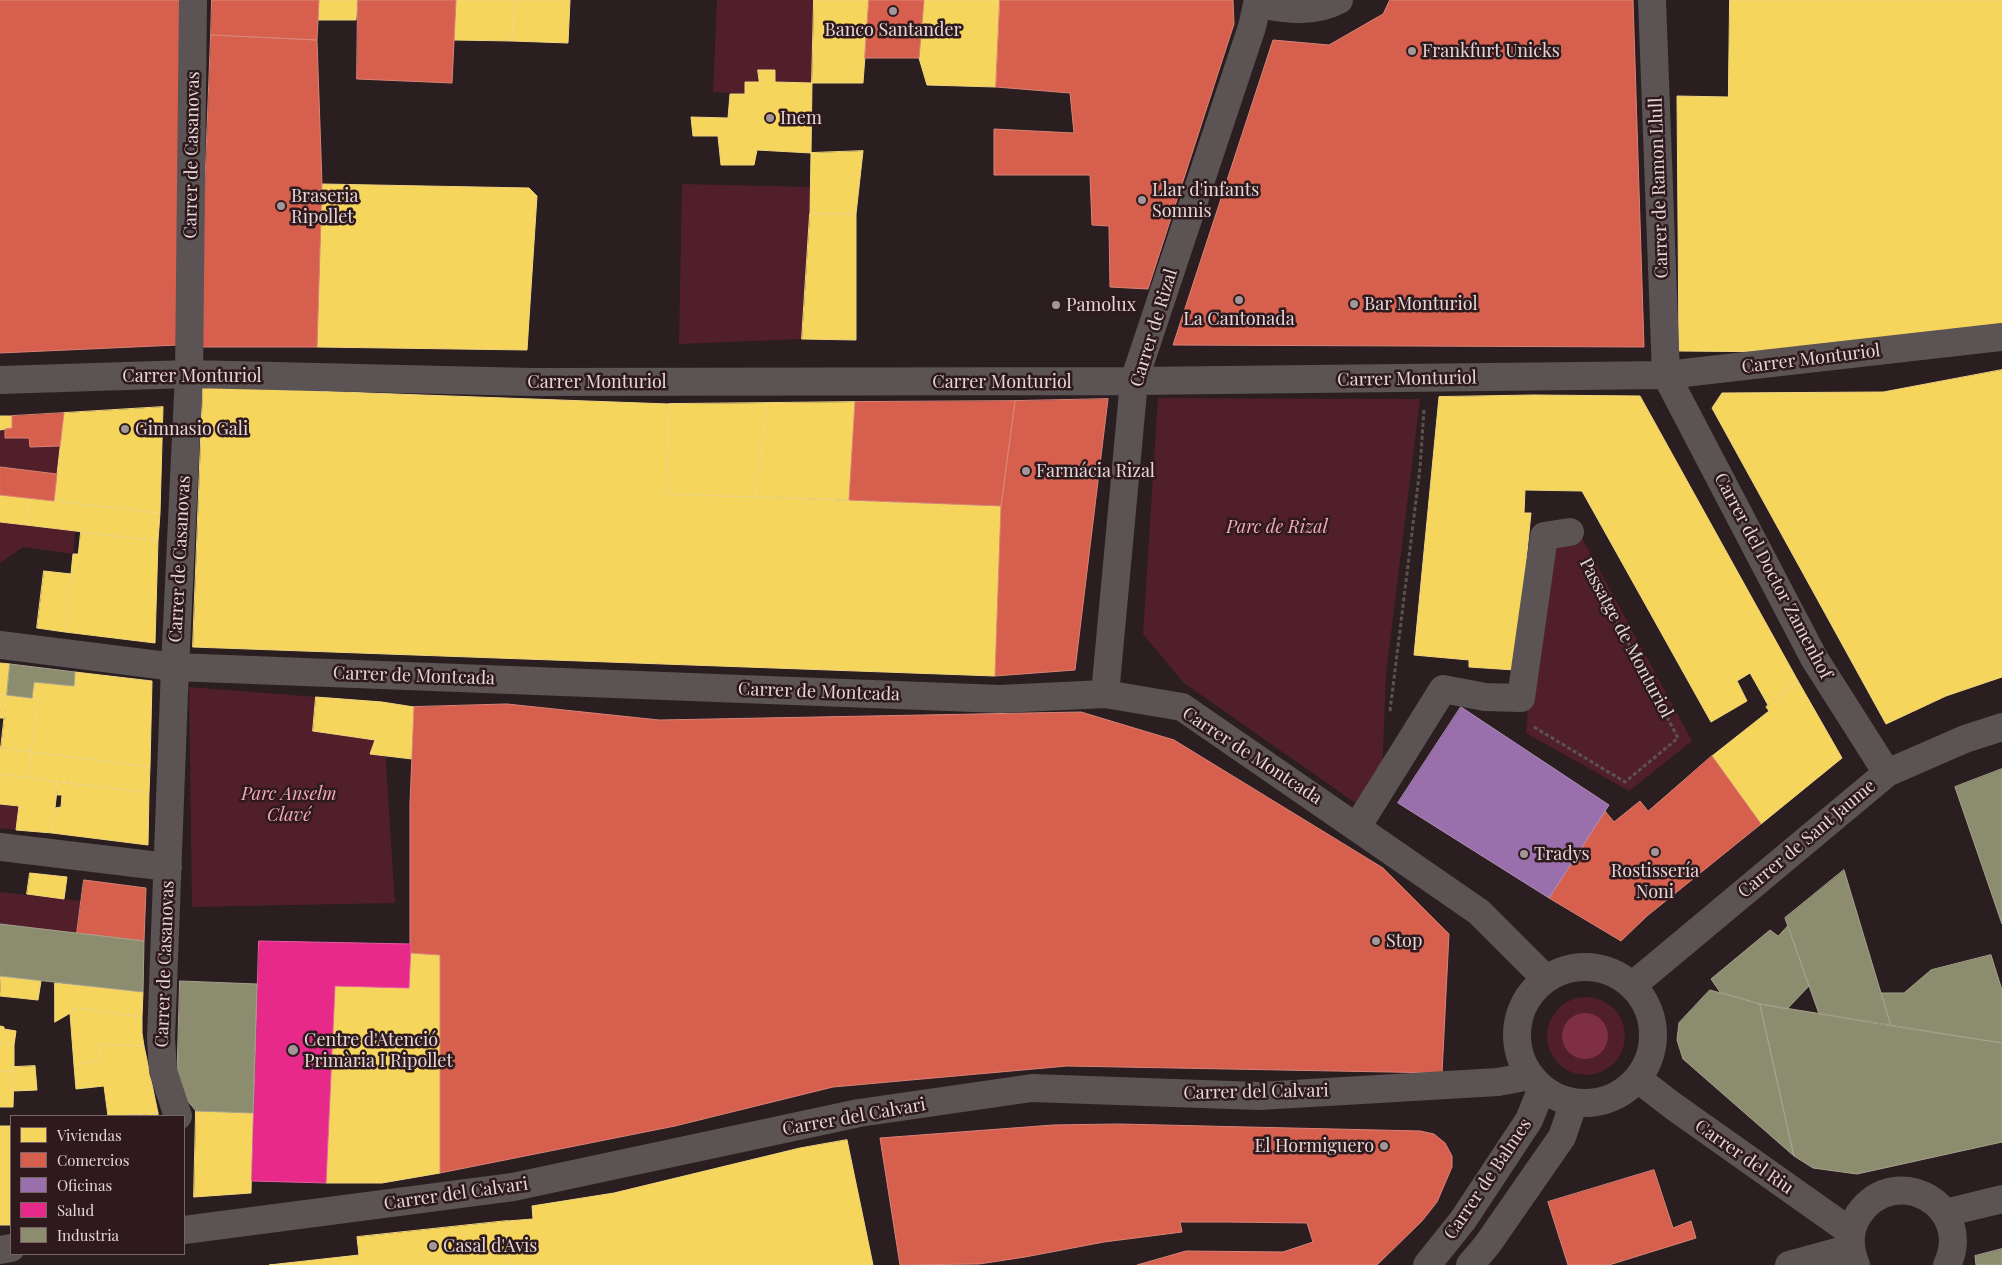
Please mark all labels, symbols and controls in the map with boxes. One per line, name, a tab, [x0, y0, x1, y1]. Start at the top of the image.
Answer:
marker: Banco Santander	[887, 5, 899, 17]
place label: Banco Santander	[824, 19, 962, 41]
place label: Frankfurt Unicks	[1422, 40, 1560, 62]
marker: Frankfurt Unicks	[1406, 45, 1418, 57]
street label: Carrer de Casanovas	[180, 71, 204, 239]
street label: Carrer de Ramon Llull	[1645, 97, 1673, 279]
place label: Inem	[780, 107, 822, 129]
marker: Inem	[764, 112, 776, 124]
place label: Llar d'infants Somnis	[1152, 179, 1259, 222]
place label: Braseria Ripollet	[291, 185, 358, 228]
marker: Llar d'infants Somnis	[1136, 194, 1148, 206]
marker: Braseria Ripollet	[275, 200, 287, 212]
street label: Carrer de Rizal	[1126, 266, 1182, 390]
place label: Bar Monturiol	[1364, 293, 1478, 315]
place label: Pamolux	[1066, 294, 1136, 316]
marker: La Cantonada	[1233, 294, 1245, 306]
marker: Bar Monturiol	[1348, 298, 1360, 310]
marker: Pamolux	[1050, 299, 1062, 311]
place label: La Cantonada	[1183, 308, 1295, 330]
street label: Carrer Monturiol	[1740, 340, 1882, 378]
street label: Carrer Monturiol	[122, 365, 262, 387]
street label: Carrer Monturiol	[1337, 367, 1477, 391]
street label: Carrer Monturiol	[527, 371, 667, 393]
street label: Carrer Monturiol	[932, 371, 1072, 393]
place label: Gimnasio Gali	[135, 418, 248, 440]
marker: Gimnasio Gali	[119, 423, 131, 435]
place label: Farmácia Rizal	[1036, 460, 1155, 482]
marker: Farmácia Rizal	[1020, 465, 1032, 477]
street label: Carrer del Doctor Zamenhof	[1709, 469, 1837, 683]
street label: Carrer de Casanovas	[165, 475, 195, 643]
park label: Parc de Rizal	[1226, 516, 1328, 538]
street label: Passatge de Monturiol	[1575, 554, 1677, 722]
street label: Carrer de Montcada	[333, 662, 495, 690]
street label: Carrer de Montcada	[738, 678, 900, 706]
street label: Carrer de Montcada	[1178, 703, 1326, 809]
street label: Carrer de Sant Jaume	[1734, 775, 1880, 903]
park label: Parc Anselm Clavé	[241, 783, 337, 826]
place label: Tradys	[1534, 843, 1590, 865]
marker: Rostissería Noni	[1649, 846, 1661, 858]
marker: Tradys	[1518, 848, 1530, 860]
place label: Rostissería Noni	[1611, 860, 1699, 902]
street label: Carrer de Casanovas	[151, 880, 179, 1048]
place label: Stop	[1386, 930, 1422, 952]
marker: Stop	[1370, 935, 1382, 947]
place label: Centre d'Atenció Primària I Ripollet	[304, 1029, 453, 1072]
marker: Centre d'Atenció Primària I Ripollet	[286, 1043, 300, 1057]
street label: Carrer del Calvari	[1183, 1080, 1329, 1104]
street label: Carrer del Calvari	[781, 1094, 927, 1140]
street label: Carrer de Balmes	[1440, 1114, 1536, 1244]
legend	[10, 1115, 185, 1255]
street label: Carrer del Riu	[1691, 1115, 1797, 1199]
text: Viviendas	[57, 1125, 122, 1145]
place label: El Hormiguero	[1254, 1135, 1374, 1157]
marker: El Hormiguero	[1378, 1140, 1390, 1152]
text: Comercios	[57, 1150, 129, 1170]
street label: Carrer del Calvari	[383, 1173, 529, 1215]
text: Oficinas	[57, 1175, 112, 1195]
text: Salud	[57, 1200, 94, 1220]
text: Industria	[57, 1225, 119, 1245]
place label: Casal d'Avis	[443, 1235, 537, 1257]
marker: Casal d'Avis	[427, 1240, 439, 1252]

